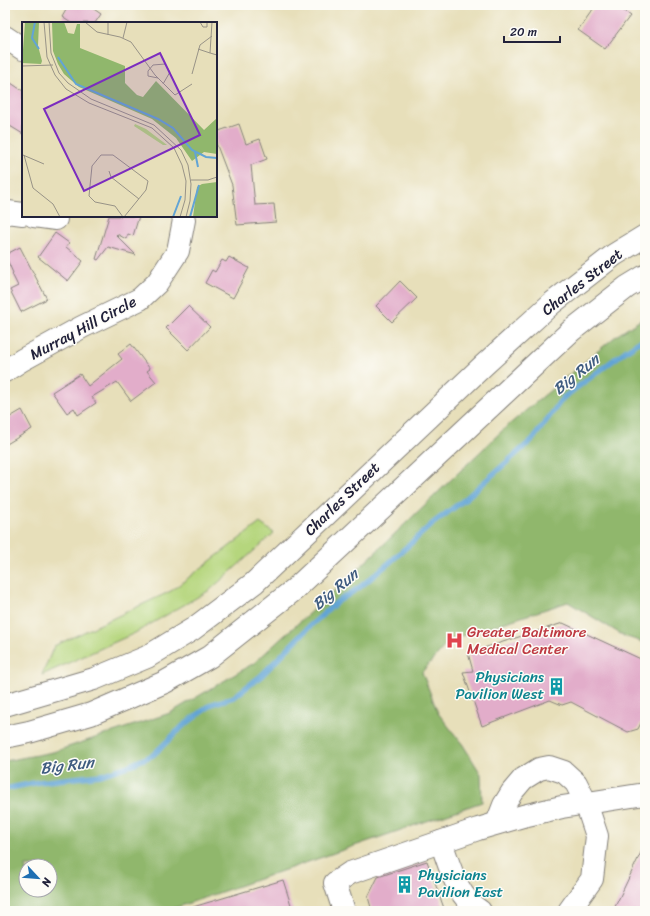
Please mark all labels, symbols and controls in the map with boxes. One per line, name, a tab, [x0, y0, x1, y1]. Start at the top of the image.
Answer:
scale bar	[504, 18, 560, 44]
text: 20 m	[510, 21, 537, 43]
inset map	[22, 22, 217, 217]
street label: Charles Street	[536, 242, 629, 322]
street label: Murray Hill Circle	[25, 289, 141, 367]
water label: Big Run	[546, 344, 608, 402]
street label: Charles Street	[298, 456, 386, 542]
water label: Big Run	[305, 559, 367, 617]
place label: Greater Baltimore Medical Center	[467, 619, 587, 662]
hospital icon: Greater Baltimore Medical Center	[444, 631, 464, 651]
place label: Physicians Pavilion West	[455, 664, 545, 707]
building icon: Physicians Pavilion West	[547, 676, 567, 696]
water label: Big Run	[39, 747, 98, 783]
north arrow	[18, 858, 58, 898]
place label: Physicians Pavilion East	[418, 862, 504, 905]
text: N	[36, 874, 57, 890]
building icon: Physicians Pavilion East	[395, 874, 415, 894]

